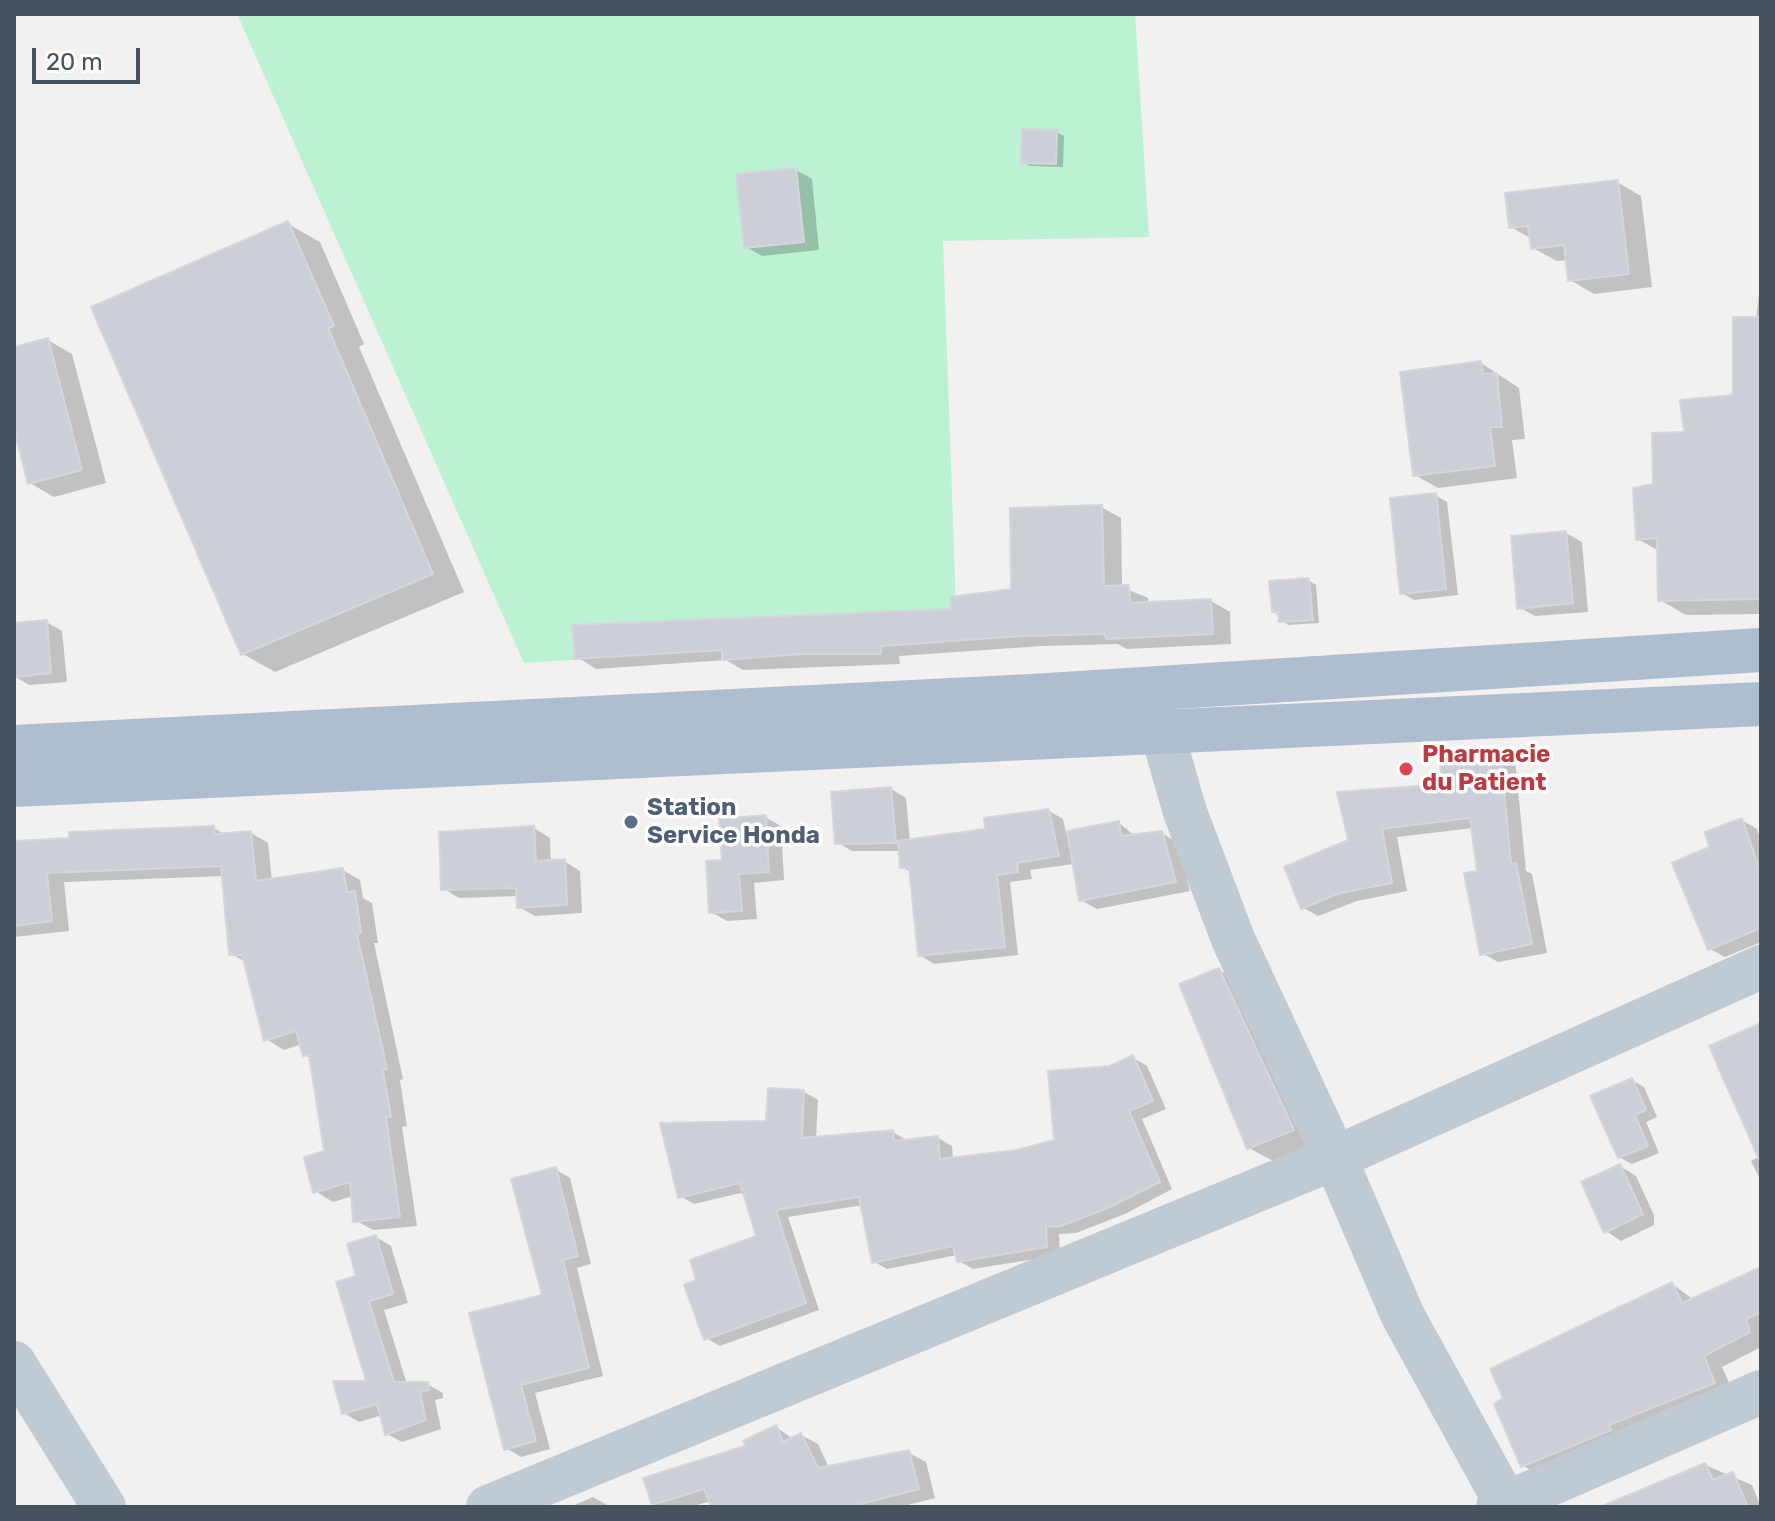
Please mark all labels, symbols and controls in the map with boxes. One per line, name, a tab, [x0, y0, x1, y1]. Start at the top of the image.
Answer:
scale bar	[36, 32, 144, 82]
text: 20 m	[46, 48, 103, 76]
place label: Pharmacie du Patient	[1422, 741, 1550, 797]
marker: Pharmacie du Patient	[1397, 760, 1415, 778]
place label: Station Service Honda	[647, 794, 820, 850]
marker: Station Service Honda	[622, 813, 640, 831]

